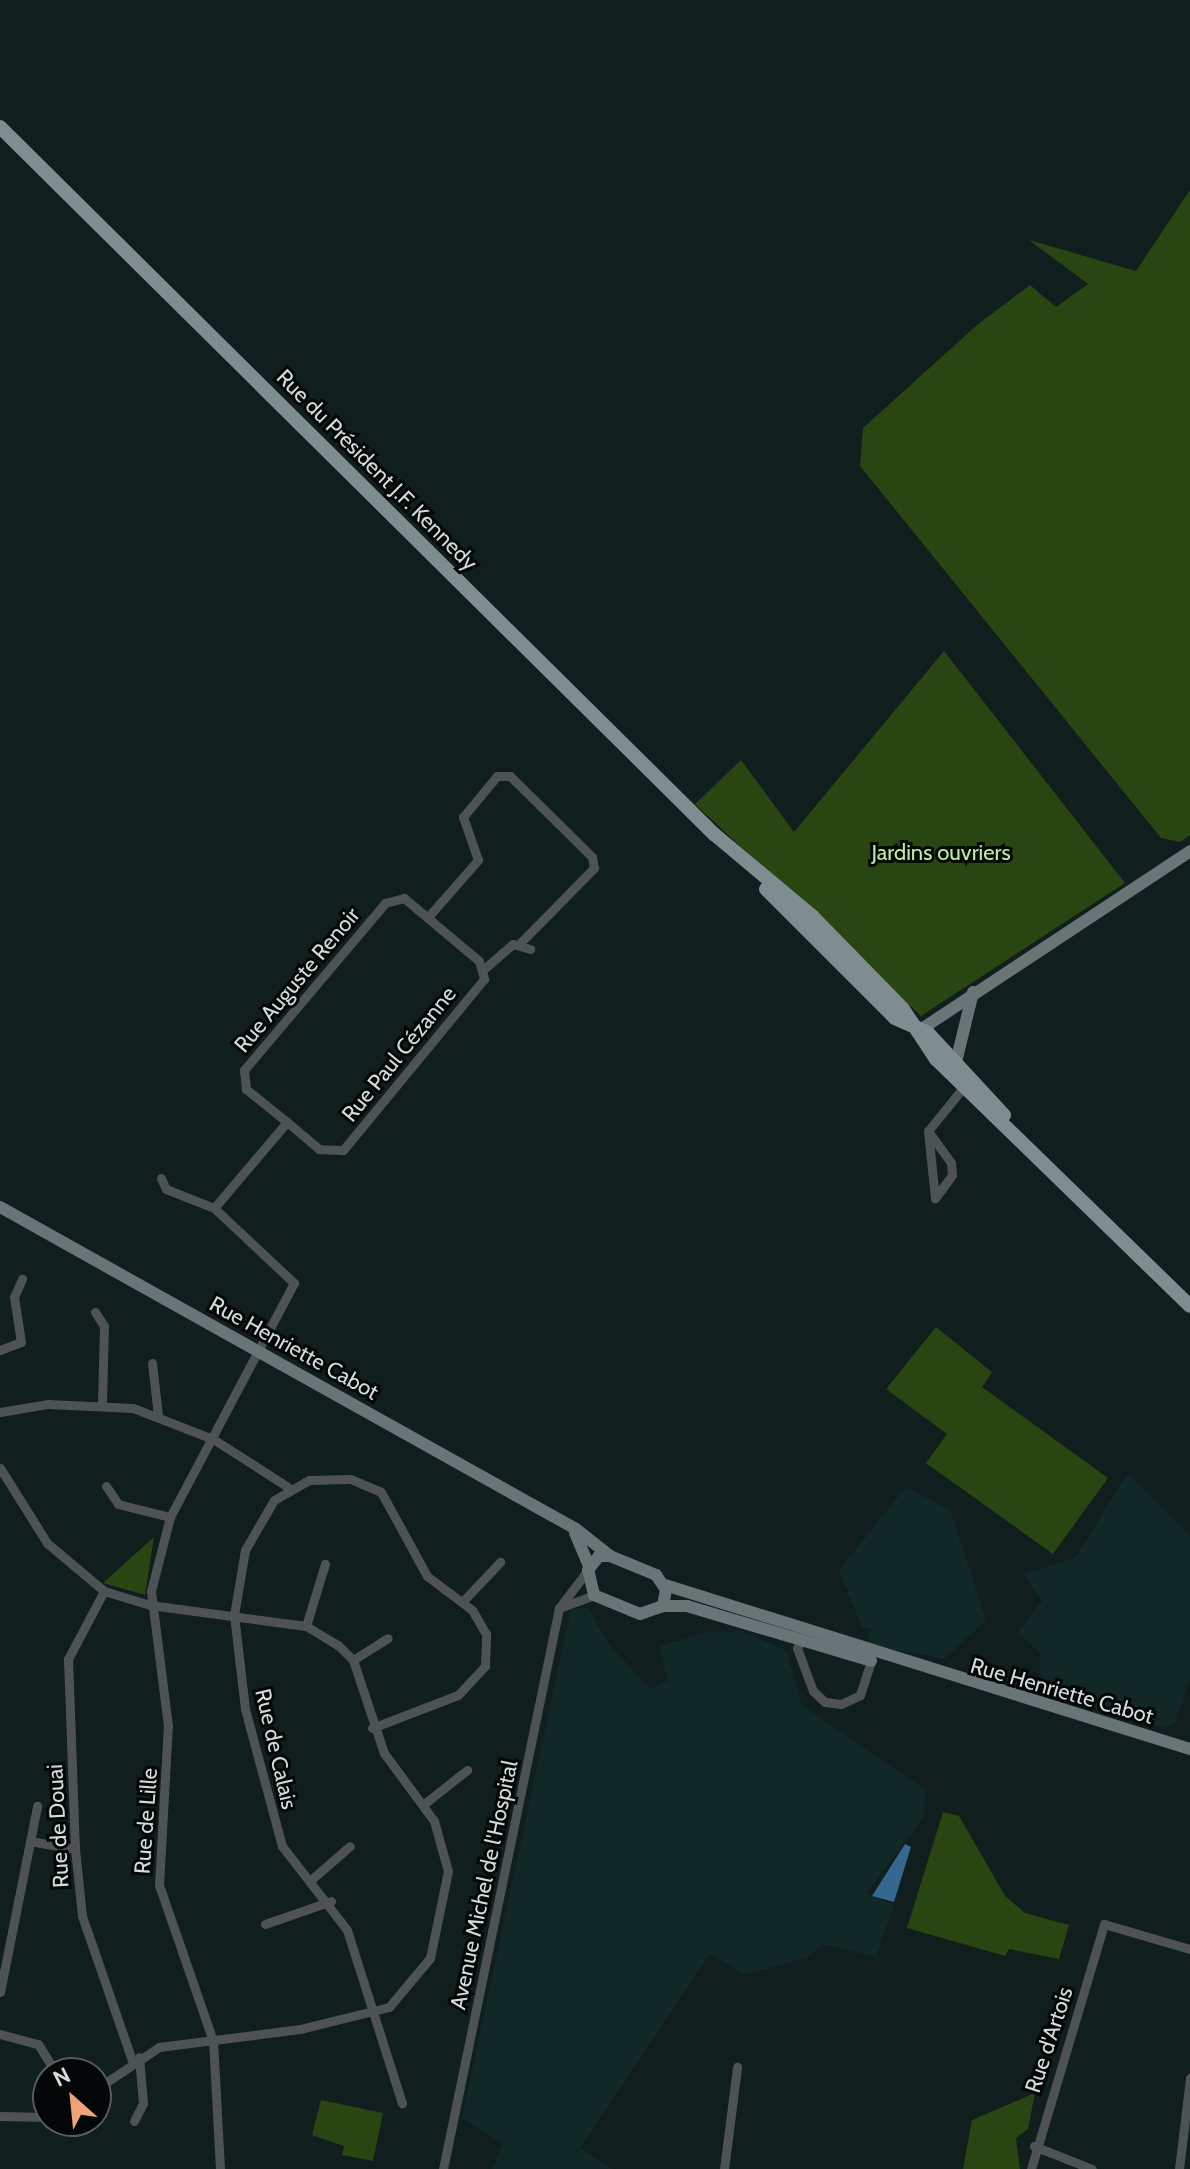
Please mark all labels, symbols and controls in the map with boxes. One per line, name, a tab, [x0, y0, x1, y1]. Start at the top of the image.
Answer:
street label: Rue du Président J.F. Kennedy	[271, 364, 483, 576]
park label: Jardins ouvriers	[871, 840, 1011, 866]
street label: Rue Auguste Renoir	[229, 902, 365, 1058]
street label: Rue Paul Cézanne	[336, 981, 462, 1127]
street label: Rue Henriette Cabot	[205, 1291, 383, 1405]
street label: Rue Henriette Cabot	[968, 1652, 1156, 1730]
street label: Rue de Calais	[249, 1686, 303, 1812]
street label: Avenue Michel de l'Hospital	[445, 1758, 523, 2012]
street label: Rue de Douai	[42, 1763, 74, 1889]
street label: Rue de Lille	[129, 1767, 163, 1875]
street label: Rue d'Artois	[1020, 1984, 1078, 2096]
north arrow	[32, 2057, 112, 2137]
text: N	[49, 2061, 75, 2093]

